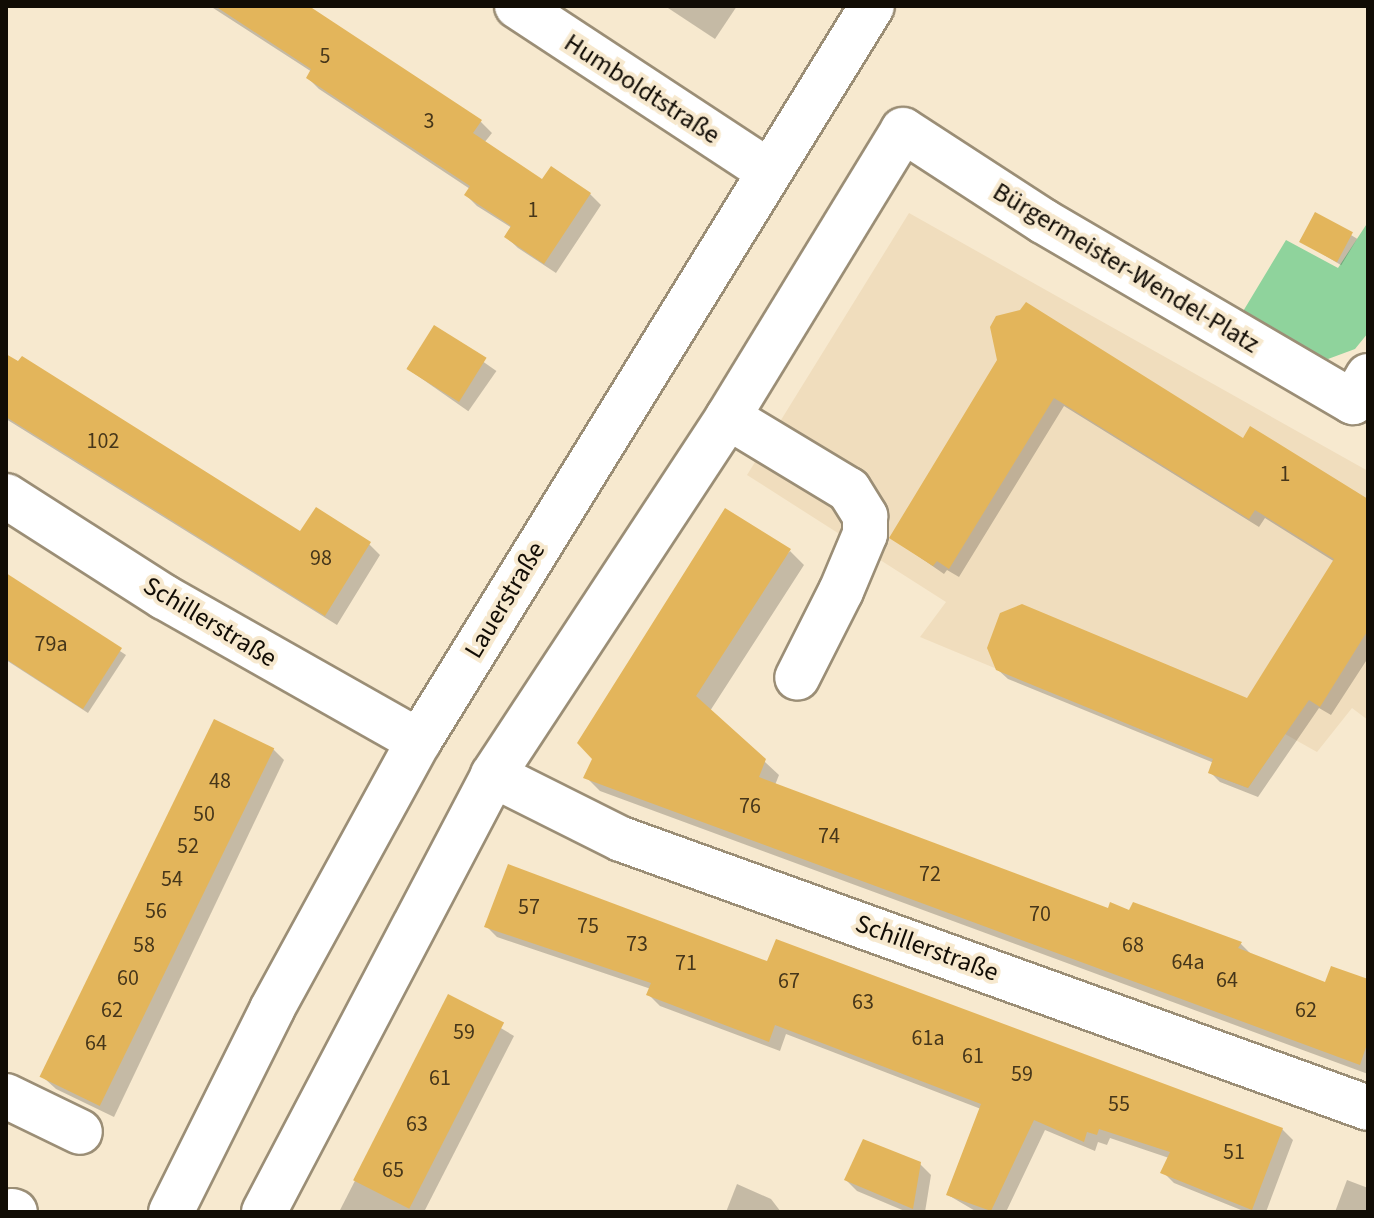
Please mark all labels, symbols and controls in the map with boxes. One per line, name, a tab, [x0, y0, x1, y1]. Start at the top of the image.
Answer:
street label: Humboldtstraße	[558, 27, 726, 151]
house number: 5	[320, 44, 330, 70]
house number: 3	[424, 109, 434, 135]
street label: Bürgermeister-Wendel-Platz	[987, 176, 1265, 360]
house number: 1	[528, 198, 538, 224]
house number: 102	[87, 429, 119, 455]
house number: 1	[1280, 462, 1290, 488]
street label: Lauerstraße	[458, 536, 552, 664]
house number: 98	[310, 546, 332, 572]
street label: Schillerstraße	[138, 570, 282, 674]
house number: 79a	[35, 632, 67, 658]
house number: 48	[209, 769, 231, 795]
house number: 76	[739, 794, 761, 820]
house number: 50	[193, 802, 215, 828]
house number: 74	[818, 824, 840, 850]
house number: 52	[177, 834, 199, 860]
house number: 72	[919, 862, 941, 888]
house number: 54	[161, 867, 183, 893]
house number: 57	[518, 895, 540, 921]
house number: 56	[145, 899, 167, 925]
house number: 70	[1029, 902, 1051, 928]
street label: Schillerstraße	[851, 908, 1003, 988]
house number: 75	[577, 914, 599, 940]
house number: 73	[626, 932, 648, 958]
house number: 58	[133, 933, 155, 959]
house number: 68	[1122, 933, 1144, 959]
house number: 64a	[1172, 950, 1204, 976]
house number: 71	[675, 951, 697, 977]
house number: 60	[117, 966, 139, 992]
house number: 64	[1216, 968, 1238, 994]
house number: 67	[778, 969, 800, 995]
house number: 63	[852, 990, 874, 1016]
house number: 62	[101, 998, 123, 1024]
house number: 62	[1295, 998, 1317, 1024]
house number: 59	[453, 1020, 475, 1046]
house number: 61a	[912, 1026, 944, 1052]
house number: 64	[85, 1031, 107, 1057]
house number: 61	[962, 1044, 984, 1070]
house number: 59	[1011, 1062, 1033, 1088]
house number: 61	[429, 1066, 451, 1092]
house number: 55	[1108, 1092, 1130, 1118]
house number: 63	[406, 1112, 428, 1138]
house number: 51	[1223, 1140, 1245, 1166]
house number: 65	[382, 1158, 404, 1184]

